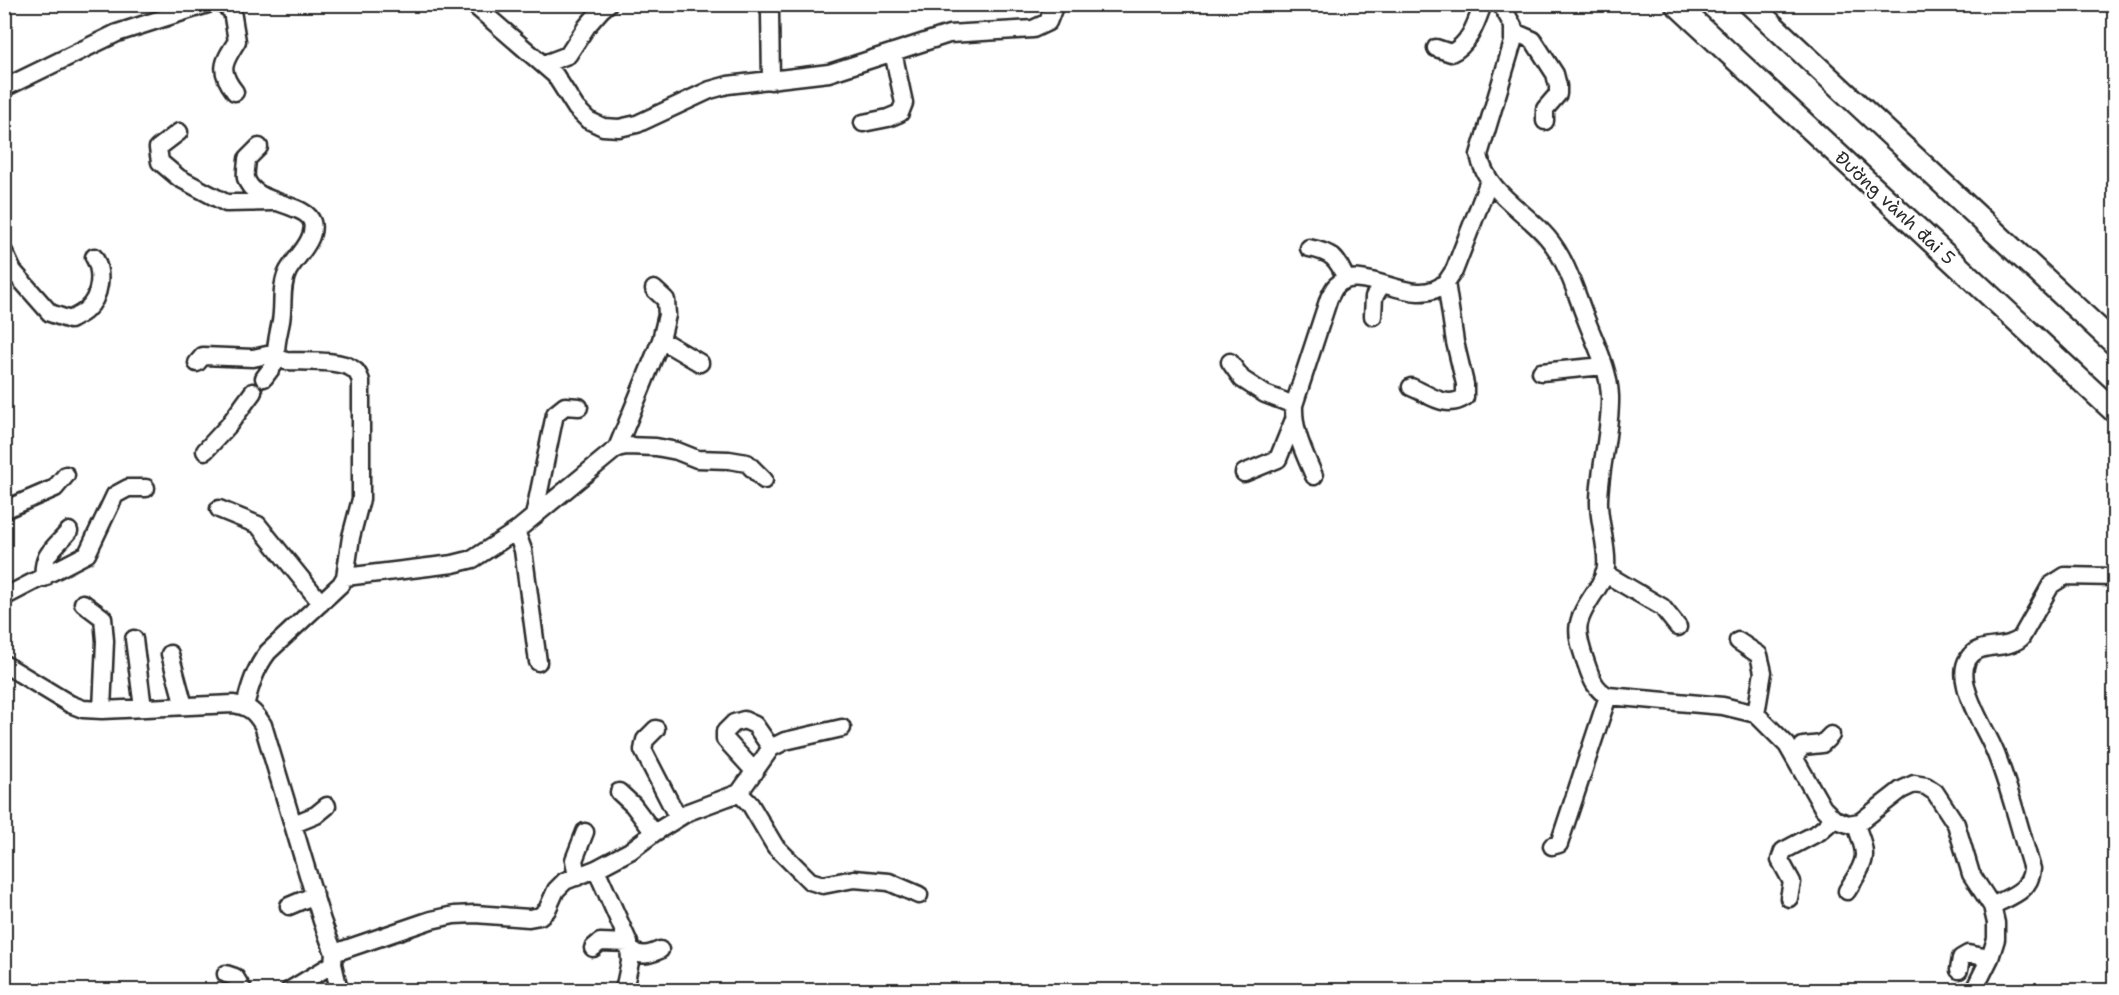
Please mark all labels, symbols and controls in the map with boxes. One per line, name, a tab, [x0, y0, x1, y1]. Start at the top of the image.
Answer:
street label: Đường vành đai 5	[1830, 146, 1960, 270]

